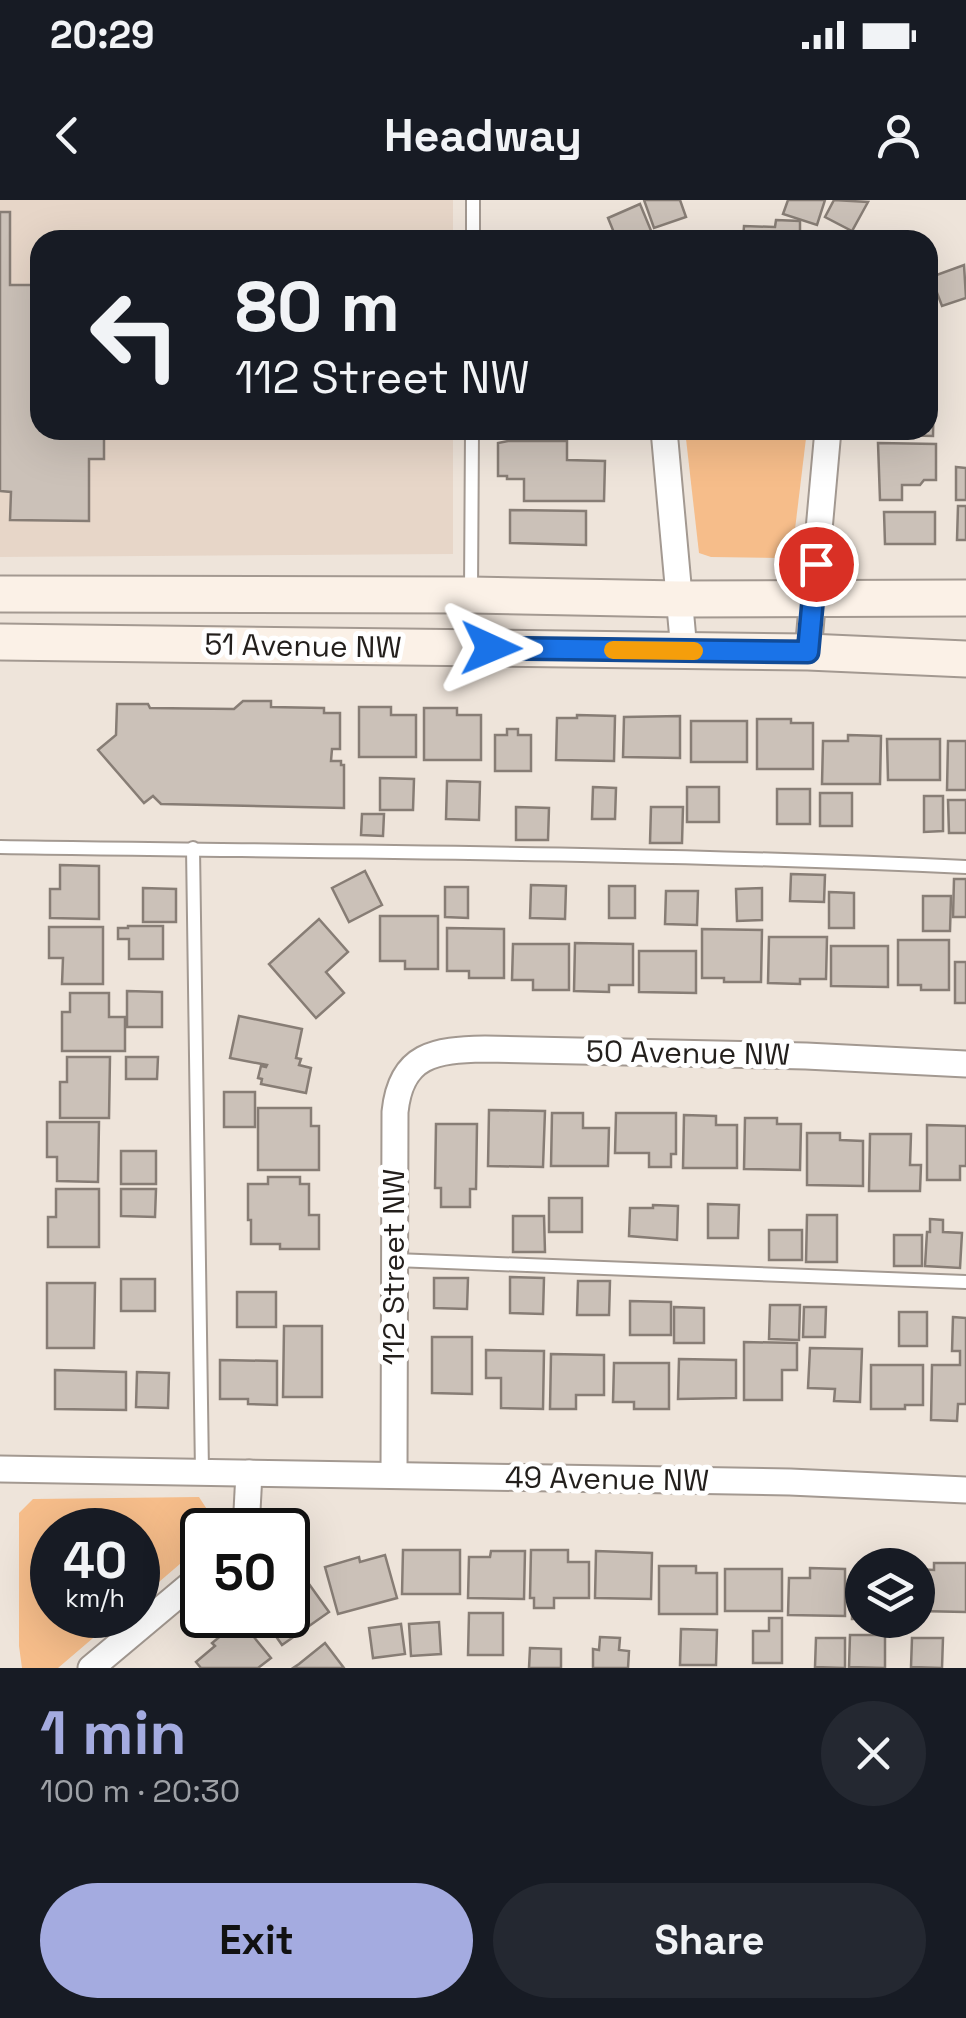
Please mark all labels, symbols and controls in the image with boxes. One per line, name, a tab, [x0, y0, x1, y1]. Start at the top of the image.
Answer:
text: 20:29	[50, 11, 154, 59]
text: Headway	[384, 107, 582, 164]
icon: back	[40, 108, 95, 163]
icon: person	[871, 108, 926, 163]
text: 80 m	[235, 262, 400, 351]
icon: left	[70, 270, 200, 400]
text: 112 Street NW	[235, 349, 530, 406]
pin	[774, 522, 859, 607]
icon: arrive	[789, 537, 844, 592]
position arrow	[439, 596, 543, 700]
street label: 51 Avenue NW	[204, 624, 402, 667]
street label: 50 Avenue NW	[586, 1031, 791, 1074]
street label: 112 Street NW	[374, 1169, 413, 1365]
street label: 49 Avenue NW	[505, 1457, 709, 1500]
speed limit sign: 50	[180, 1508, 310, 1638]
text: 40	[63, 1529, 127, 1593]
map controls	[845, 1548, 935, 1638]
button: layers	[845, 1548, 935, 1638]
text: km/h	[65, 1582, 125, 1614]
text: 1 min	[40, 1695, 187, 1772]
button: close	[821, 1701, 926, 1806]
text: 100 m · 20:30	[40, 1771, 240, 1811]
button: Exit	[40, 1883, 473, 1998]
button: Share	[493, 1883, 926, 1998]

